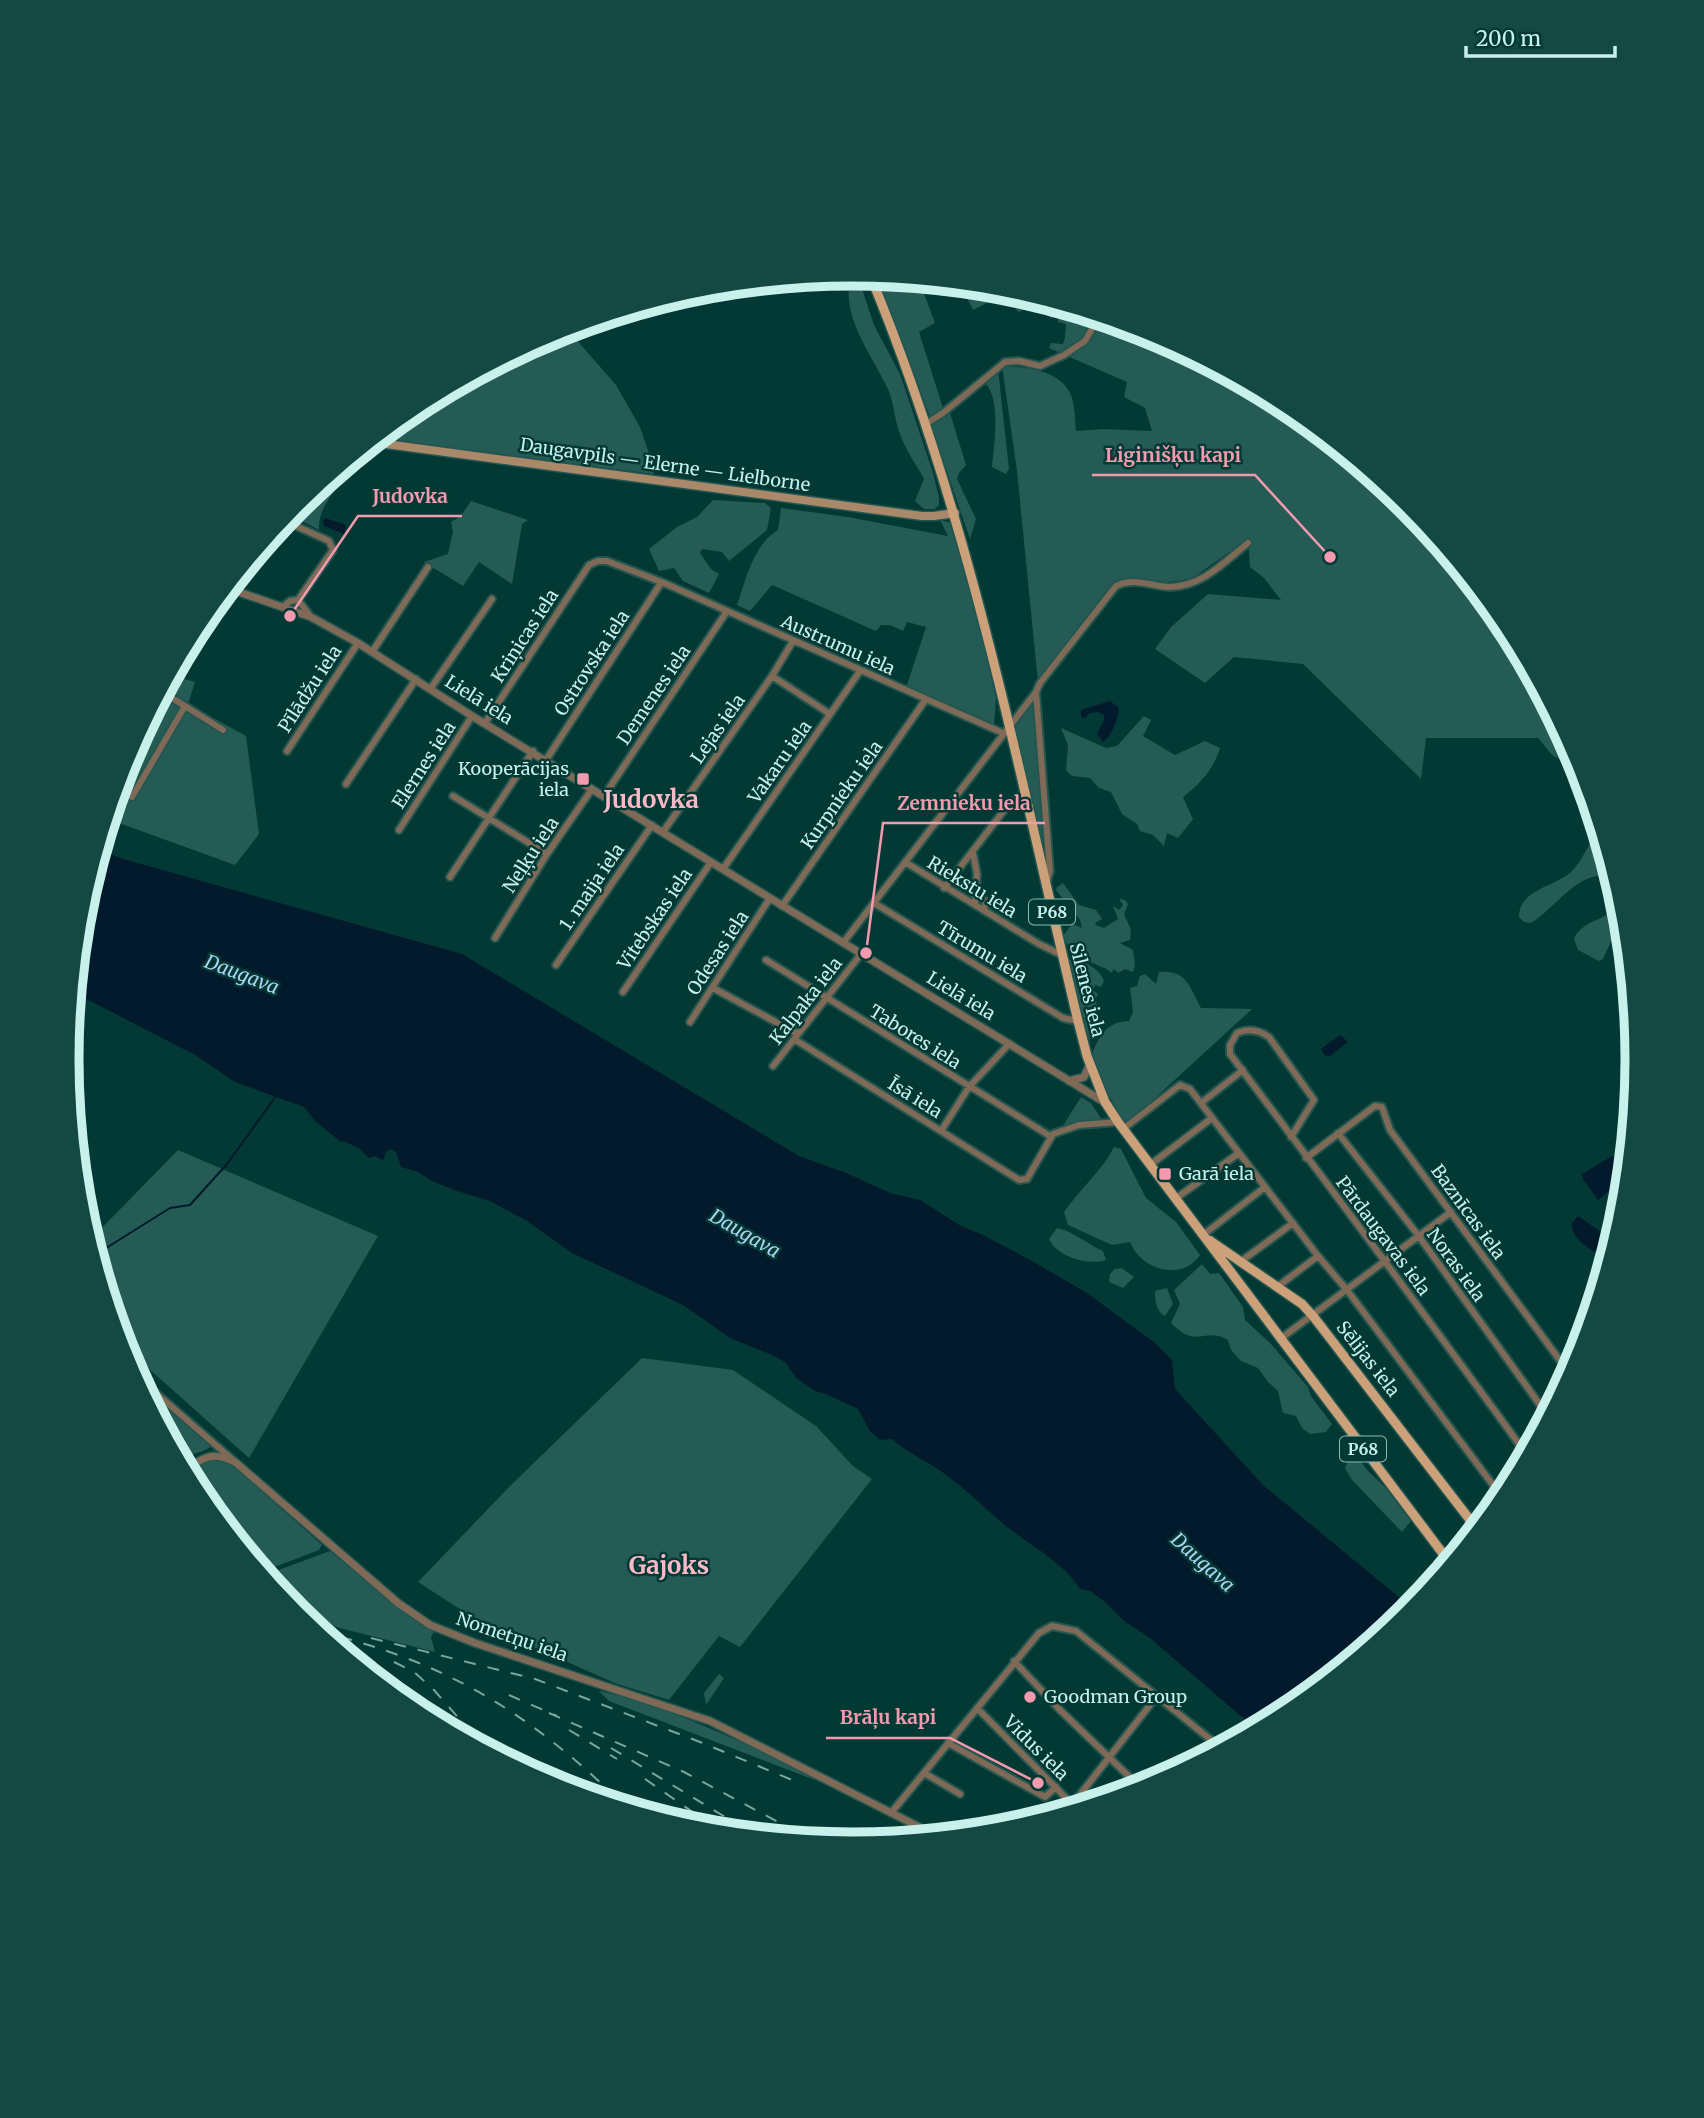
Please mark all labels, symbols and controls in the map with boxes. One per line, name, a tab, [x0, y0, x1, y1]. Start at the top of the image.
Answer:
scale bar	[1466, 14, 1615, 58]
text: 200 m	[1476, 25, 1541, 52]
street label: Daugavpils — Elerne — Lielborne	[518, 433, 812, 496]
callout: Liginišķu kapi	[1092, 435, 1255, 475]
text: Liginišķu kapi	[1105, 443, 1241, 468]
callout: Judovka	[358, 476, 462, 516]
text: Judovka	[371, 484, 448, 508]
street label: Kriņicas iela	[486, 584, 563, 687]
street label: Ostrovska iela	[549, 605, 634, 720]
street label: Austrumu iela	[777, 609, 899, 680]
street label: Pīlādžu iela	[273, 640, 347, 737]
street label: Demenes iela	[612, 640, 696, 749]
street label: Lielā iela	[441, 670, 518, 730]
street label: Lejas iela	[685, 689, 750, 768]
street label: Elernes iela	[387, 716, 461, 813]
street label: Vakaru iela	[742, 716, 817, 808]
street label: Kurpnieku iela	[796, 736, 888, 853]
place label: Kooperācijas iela	[458, 757, 569, 801]
marker: Kooperācijas iela	[575, 771, 591, 787]
callout: Zemnieku iela	[883, 783, 1045, 823]
district label: Judovka	[602, 784, 699, 815]
text: Zemnieku iela	[897, 791, 1031, 815]
street label: Neļķu iela	[497, 812, 564, 897]
street label: 1. maija iela	[554, 839, 629, 934]
street label: Riekstu iela	[923, 851, 1022, 923]
street label: Vitebskas iela	[612, 863, 697, 975]
road number: P68	[1029, 900, 1075, 924]
street label: Odesas iela	[682, 906, 754, 999]
street label: Tīrumu iela	[933, 916, 1032, 988]
street label: Silenes iela	[1065, 940, 1110, 1040]
water label: Daugava	[201, 949, 283, 999]
street label: Kalpaka iela	[764, 952, 847, 1049]
street label: Lielā iela	[923, 966, 1000, 1025]
street label: Tabores iela	[865, 999, 966, 1074]
street label: Īsā iela	[884, 1072, 947, 1123]
street label: Baznīcas iela	[1426, 1160, 1511, 1264]
place label: Garā iela	[1179, 1162, 1254, 1185]
marker: Garā iela	[1157, 1166, 1173, 1182]
street label: Pārdaugavas iela	[1331, 1171, 1436, 1300]
water label: Daugava	[705, 1203, 785, 1263]
street label: Noras iela	[1422, 1223, 1491, 1306]
street label: Sēlijas iela	[1332, 1316, 1405, 1401]
road number: P68	[1340, 1436, 1386, 1462]
water label: Daugava	[1165, 1526, 1240, 1597]
district label: Gajoks	[629, 1550, 709, 1581]
street label: Nometņu iela	[453, 1607, 571, 1666]
place label: Goodman Group	[1044, 1685, 1187, 1708]
marker: Goodman Group	[1022, 1689, 1038, 1705]
callout: Brāļu kapi	[826, 1698, 950, 1738]
text: Brāļu kapi	[840, 1705, 937, 1730]
street label: Vidus iela	[998, 1709, 1074, 1785]

